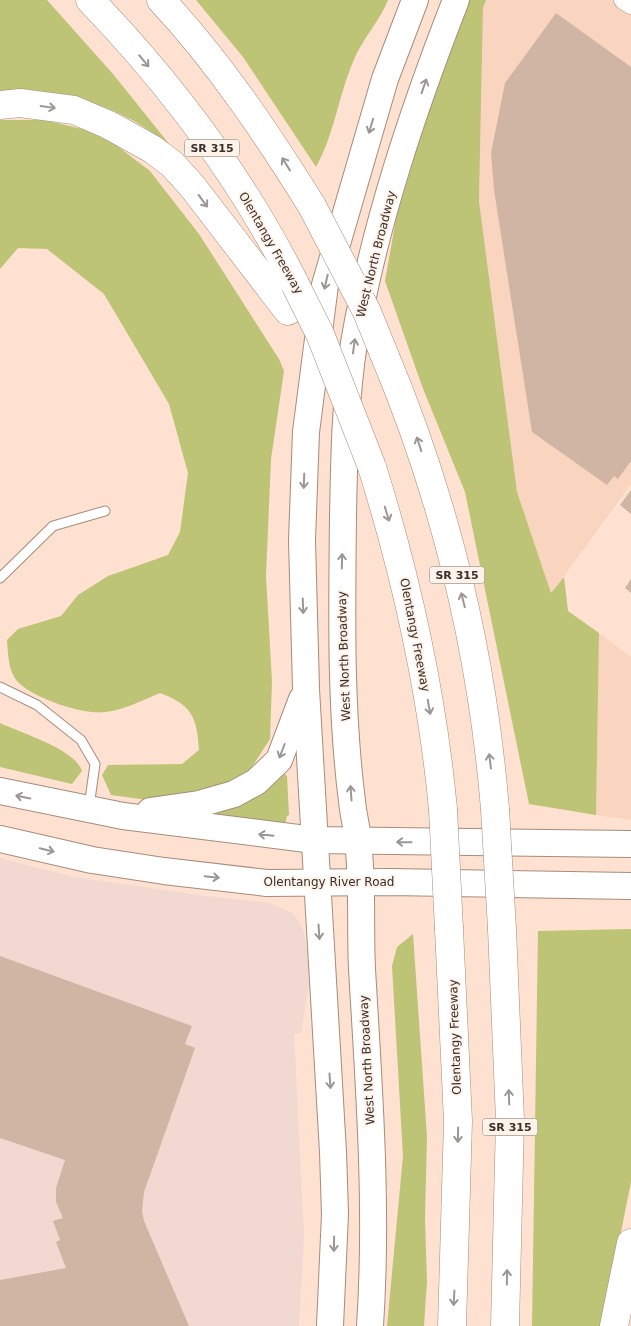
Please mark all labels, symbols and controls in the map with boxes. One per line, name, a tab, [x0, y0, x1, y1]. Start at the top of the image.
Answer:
one-way arrow	[138, 54, 149, 67]
one-way arrow	[420, 79, 429, 94]
one-way arrow	[40, 102, 56, 112]
one-way arrow	[366, 117, 376, 133]
road number: SR 315	[184, 140, 240, 156]
one-way arrow	[281, 158, 291, 172]
street label: Olentangy Freeway	[236, 189, 306, 297]
street label: West North Broadway	[353, 189, 399, 319]
one-way arrow	[198, 194, 209, 207]
one-way arrow	[321, 273, 330, 289]
one-way arrow	[350, 339, 360, 355]
one-way arrow	[413, 437, 423, 453]
one-way arrow	[300, 473, 309, 489]
one-way arrow	[382, 506, 392, 522]
one-way arrow	[337, 553, 347, 569]
road number: SR 315	[430, 566, 484, 584]
street label: Olentangy Freeway	[397, 577, 433, 693]
street label: West North Broadway	[335, 591, 353, 721]
one-way arrow	[458, 593, 467, 609]
one-way arrow	[299, 598, 308, 614]
one-way arrow	[424, 698, 434, 714]
one-way arrow	[277, 743, 286, 758]
one-way arrow	[485, 753, 495, 769]
one-way arrow	[346, 785, 356, 801]
one-way arrow	[16, 791, 32, 801]
one-way arrow	[258, 830, 274, 840]
one-way arrow	[396, 837, 412, 847]
one-way arrow	[39, 846, 55, 855]
one-way arrow	[204, 872, 220, 882]
street label: Olentangy River Road	[264, 875, 394, 889]
one-way arrow	[315, 924, 324, 940]
street label: Olentangy Freeway	[446, 979, 464, 1095]
street label: West North Broadway	[357, 995, 377, 1125]
one-way arrow	[325, 1073, 334, 1089]
one-way arrow	[505, 1090, 514, 1106]
road number: SR 315	[482, 1118, 538, 1136]
one-way arrow	[453, 1127, 462, 1143]
one-way arrow	[329, 1236, 339, 1252]
one-way arrow	[502, 1270, 512, 1286]
one-way arrow	[449, 1290, 459, 1306]

